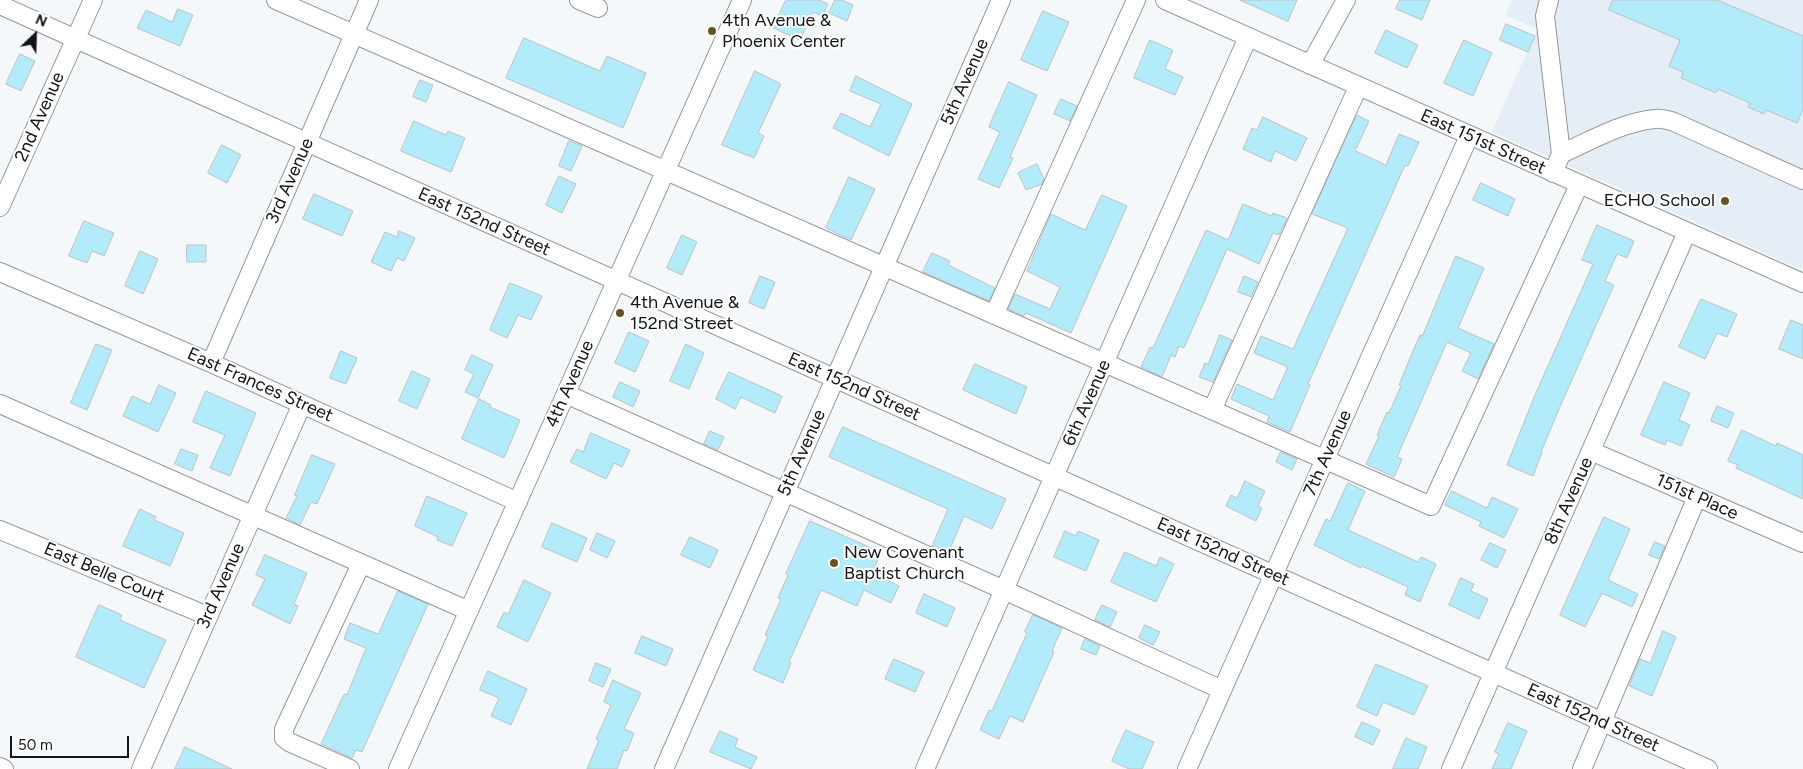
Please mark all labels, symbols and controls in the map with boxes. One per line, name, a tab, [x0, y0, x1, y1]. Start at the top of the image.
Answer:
north arrow	[10, 10, 60, 60]
place label: 4th Avenue & Phoenix Center	[722, 10, 845, 52]
text: N	[33, 11, 50, 31]
marker: 4th Avenue & Phoenix Center	[706, 25, 718, 37]
street label: 5th Avenue	[936, 35, 994, 129]
street label: 2nd Avenue	[11, 69, 69, 165]
street label: East 151st Street	[1417, 105, 1549, 179]
street label: 3rd Avenue	[261, 135, 319, 227]
street label: East 152nd Street	[414, 183, 554, 261]
place label: ECHO School	[1604, 190, 1715, 212]
marker: ECHO School	[1719, 195, 1731, 207]
place label: 4th Avenue & 152nd Street	[630, 292, 739, 334]
marker: 4th Avenue & 152nd Street	[614, 307, 626, 319]
street label: 4th Avenue	[541, 337, 599, 431]
street label: East Frances Street	[184, 343, 336, 427]
street label: East 152nd Street	[784, 348, 924, 426]
street label: 6th Avenue	[1058, 356, 1116, 450]
street label: 5th Avenue	[773, 406, 831, 500]
street label: 7th Avenue	[1299, 407, 1357, 499]
street label: 8th Avenue	[1540, 454, 1598, 548]
street label: 151st Place	[1652, 469, 1742, 525]
street label: East 152nd Street	[1153, 513, 1293, 591]
street label: East Belle Court	[40, 538, 168, 608]
street label: 3rd Avenue	[192, 540, 250, 632]
place label: New Covenant Baptist Church	[844, 542, 964, 584]
marker: New Covenant Baptist Church	[828, 557, 840, 569]
street label: East 152nd Street	[1523, 679, 1663, 757]
scale bar	[12, 726, 131, 758]
text: 50 m	[18, 736, 53, 754]

